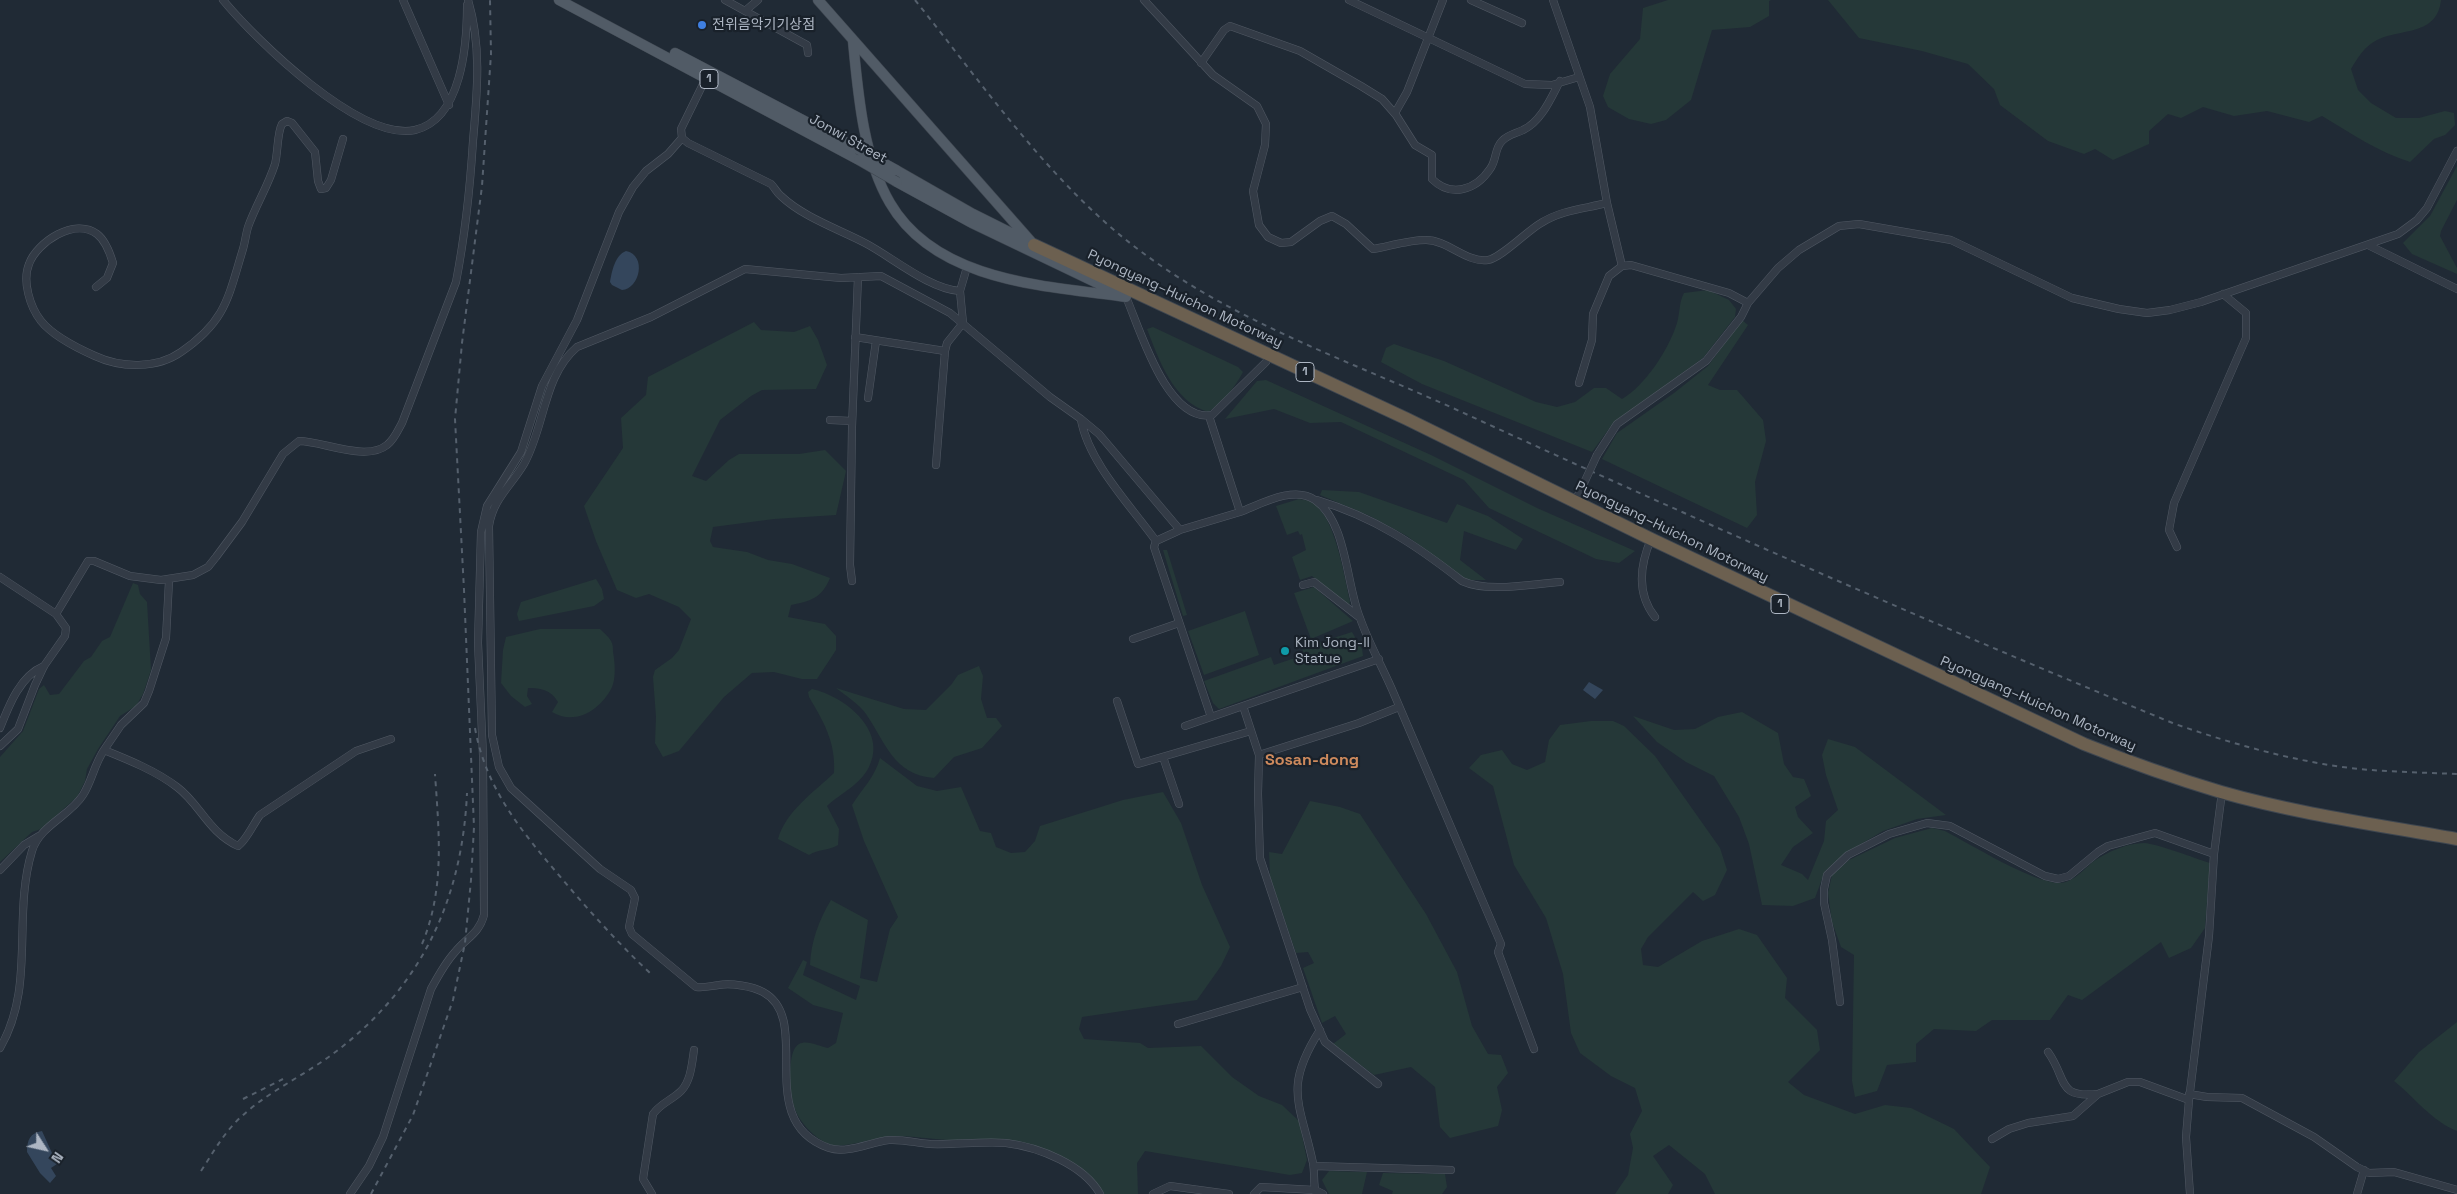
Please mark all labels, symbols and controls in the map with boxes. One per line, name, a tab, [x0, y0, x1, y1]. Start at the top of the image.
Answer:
place label: 전위음악기기상점	[712, 17, 815, 33]
marker: 전위음악기기상점	[696, 19, 708, 31]
road number: 1	[700, 70, 718, 88]
street label: Jonwi Street	[806, 111, 890, 167]
street label: Pyongyang–Huichon Motorway	[1085, 246, 1285, 352]
road number: 1	[1296, 362, 1314, 382]
street label: Pyongyang–Huichon Motorway	[1573, 478, 1771, 586]
road number: 1	[1771, 594, 1789, 614]
place label: Kim Jong-Il Statue	[1295, 635, 1370, 668]
marker: Kim Jong-Il Statue	[1279, 645, 1291, 657]
street label: Pyongyang–Huichon Motorway	[1937, 653, 2139, 755]
district label: Sosan-dong	[1265, 751, 1359, 771]
north arrow	[20, 1124, 70, 1174]
text: N	[47, 1149, 67, 1167]

